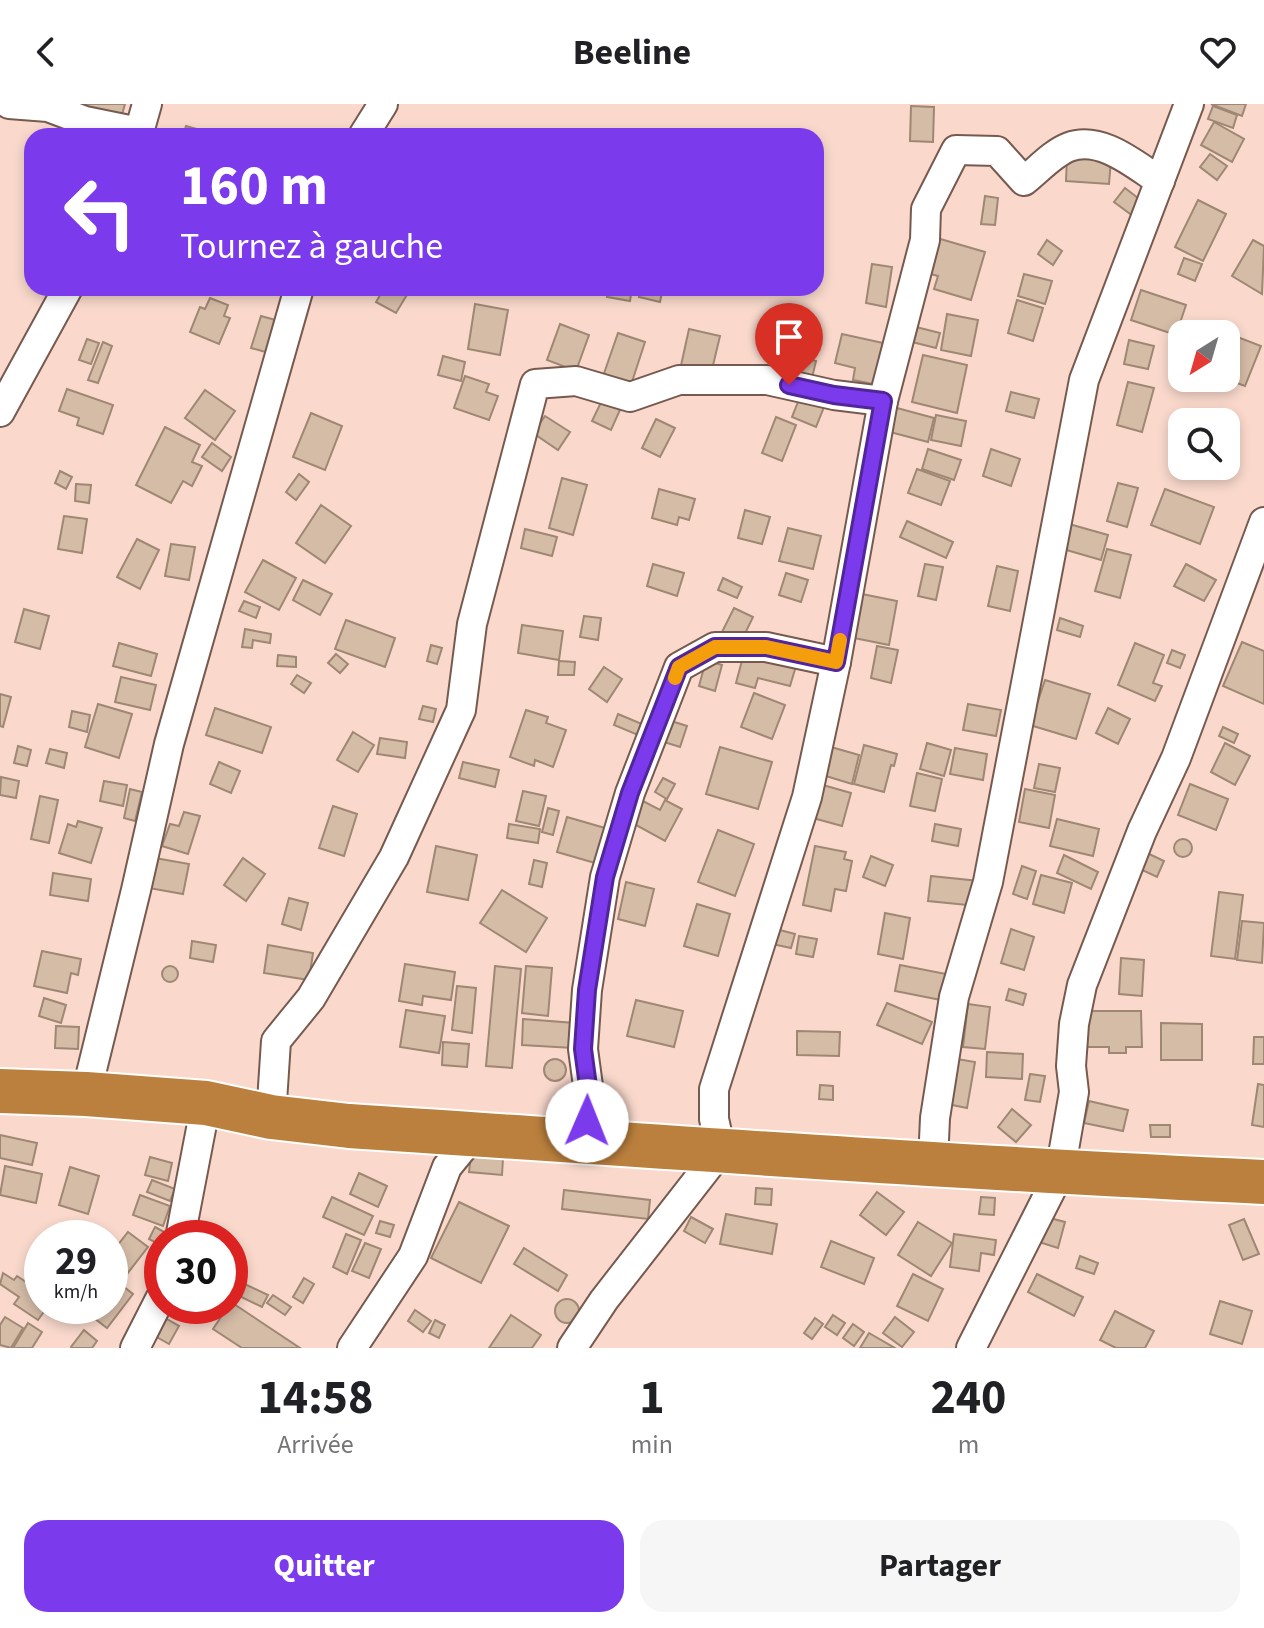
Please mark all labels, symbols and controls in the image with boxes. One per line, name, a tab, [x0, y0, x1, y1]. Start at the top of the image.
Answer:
text: Beeline	[573, 27, 691, 78]
icon: back	[24, 30, 68, 74]
icon: heart	[1196, 30, 1240, 74]
text: 160 m	[180, 147, 328, 226]
icon: left	[48, 160, 152, 264]
text: Tournez à gauche	[180, 221, 443, 272]
pin	[755, 303, 823, 385]
icon: arrive	[767, 315, 811, 359]
north arrow	[1168, 320, 1240, 392]
map controls	[1168, 320, 1240, 480]
button: search	[1168, 408, 1240, 480]
position arrow	[545, 1079, 629, 1163]
speed limit sign: 30	[144, 1220, 248, 1324]
text: 29	[55, 1233, 97, 1290]
text: km/h	[54, 1278, 98, 1306]
text: 14:58	[257, 1364, 373, 1432]
text: 1	[639, 1364, 665, 1432]
text: 240	[930, 1364, 1006, 1432]
text: Arrivée	[277, 1426, 354, 1463]
text: min	[631, 1426, 673, 1463]
text: m	[958, 1426, 979, 1463]
button: Quitter	[24, 1520, 624, 1612]
button: Partager	[640, 1520, 1240, 1612]

